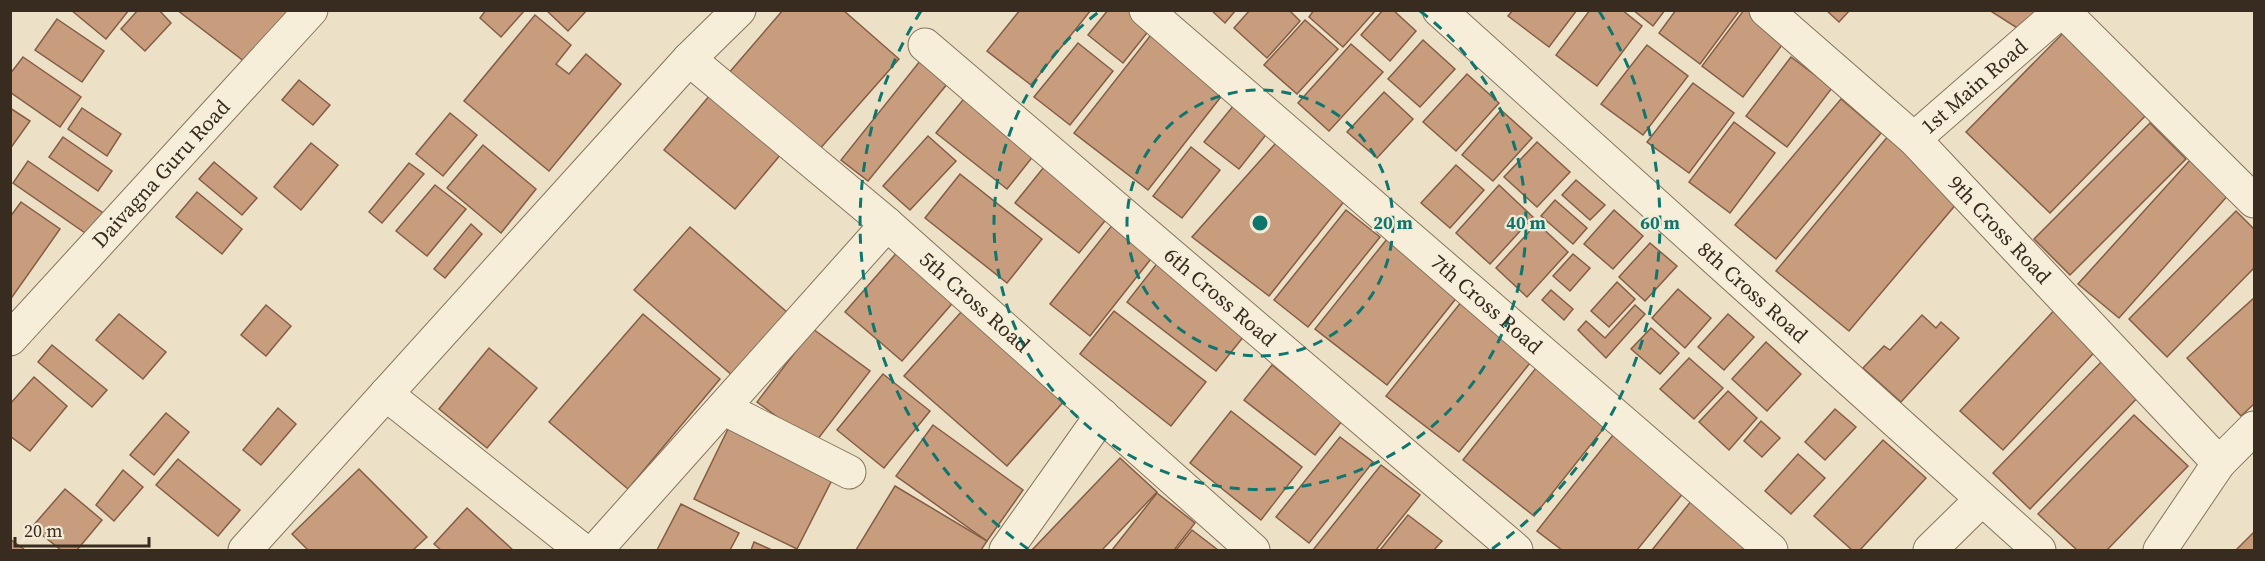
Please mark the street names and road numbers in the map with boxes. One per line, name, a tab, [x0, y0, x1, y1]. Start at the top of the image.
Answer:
street label: 1st Main Road	[1915, 32, 2033, 140]
street label: Daivagna Guru Road	[85, 93, 236, 254]
street label: 9th Cross Road	[1942, 169, 2058, 290]
street label: 8th Cross Road	[1692, 235, 1814, 349]
street label: 6th Cross Road	[1158, 240, 1283, 353]
street label: 5th Cross Road	[913, 245, 1037, 359]
street label: 7th Cross Road	[1425, 247, 1549, 360]

